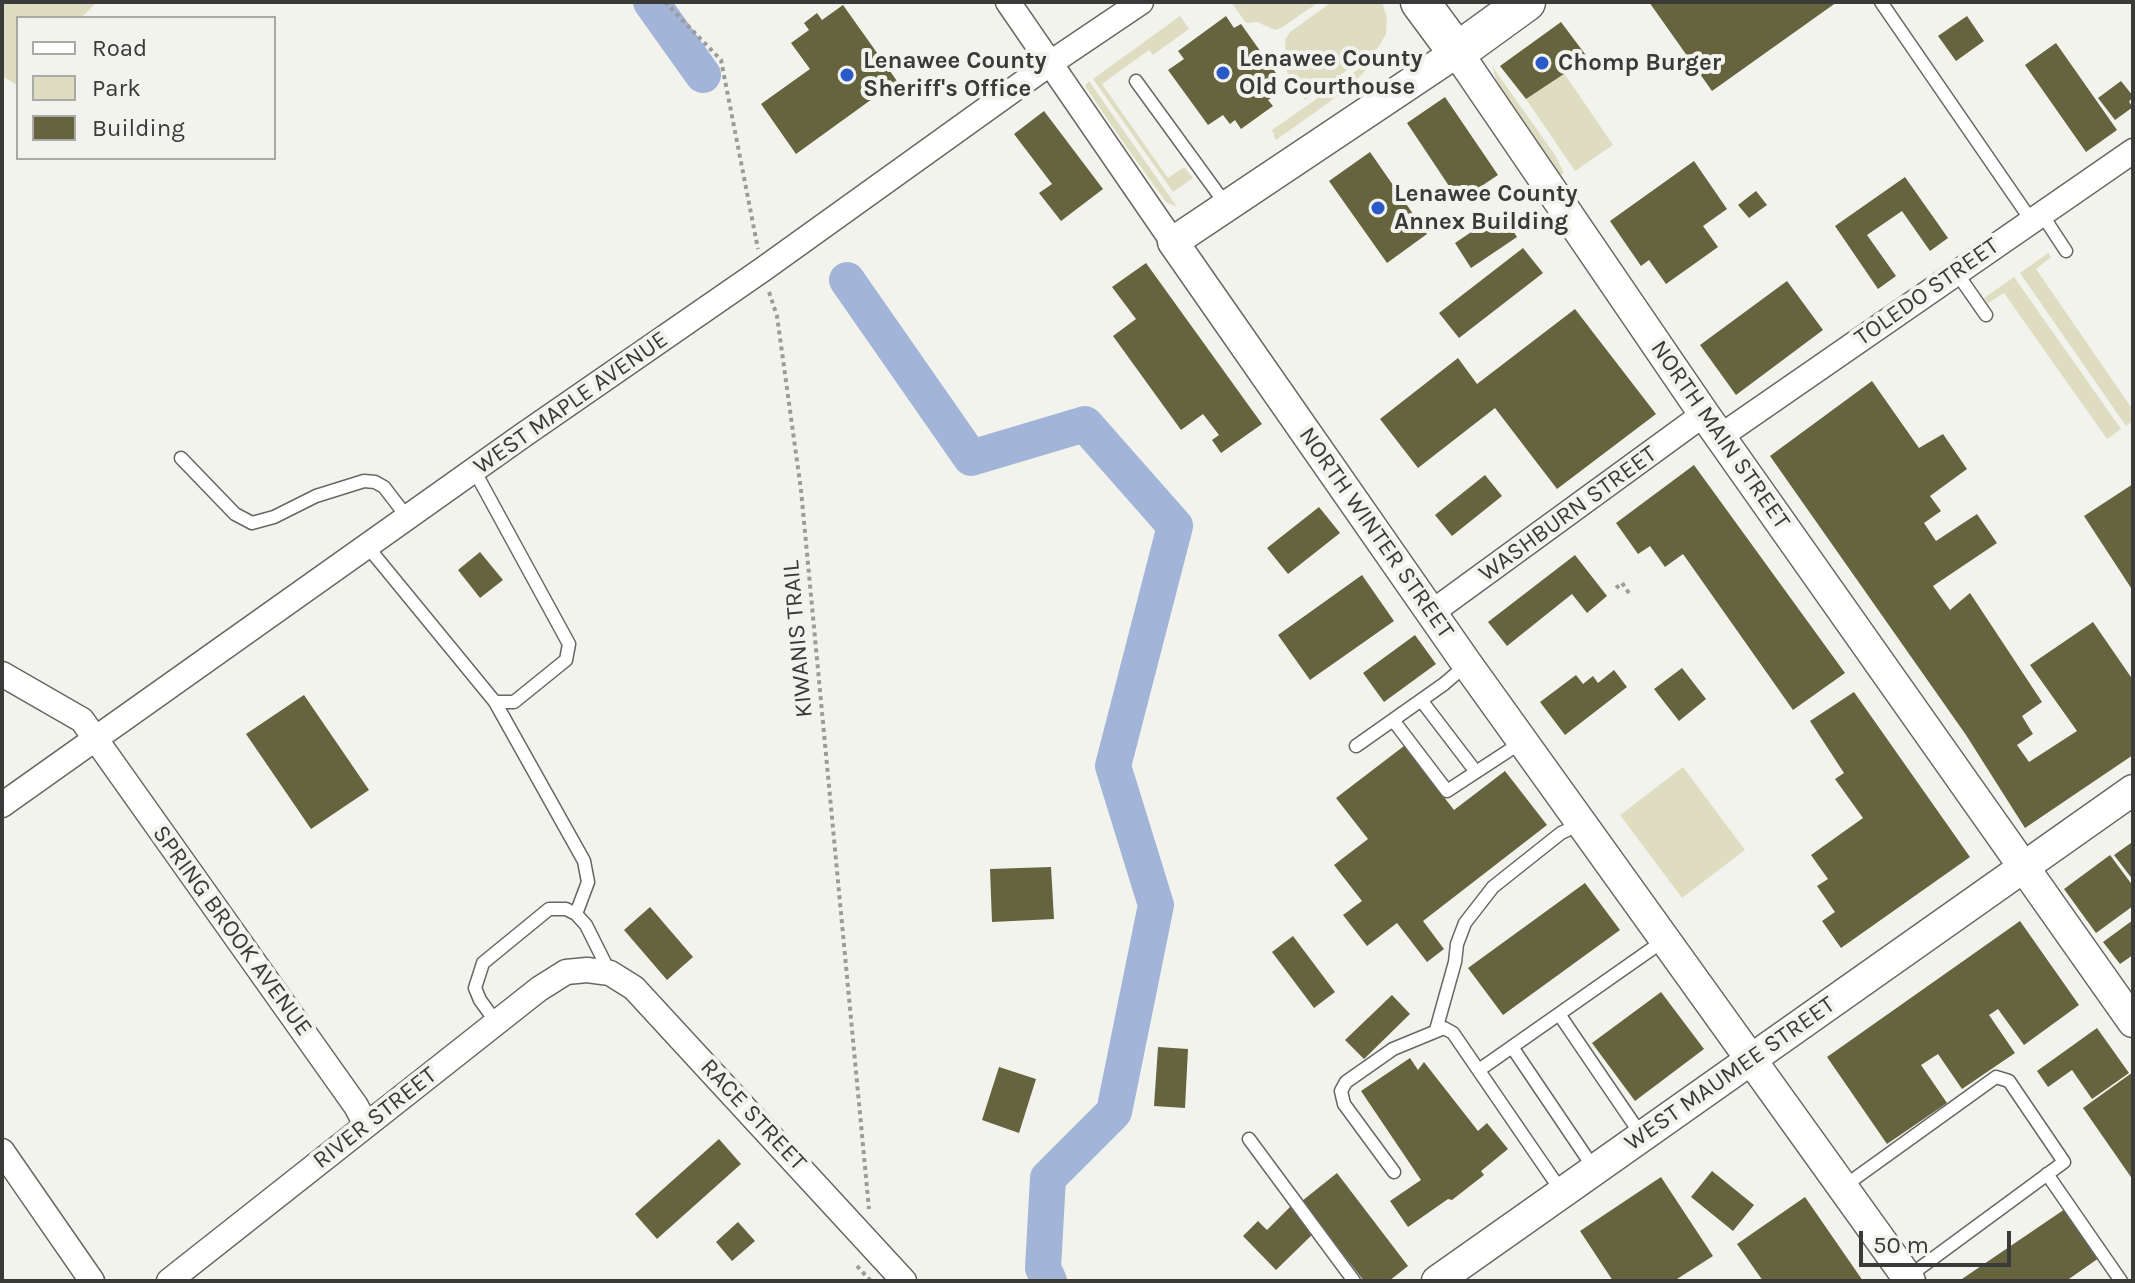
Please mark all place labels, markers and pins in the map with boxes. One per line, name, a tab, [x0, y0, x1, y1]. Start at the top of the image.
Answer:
place label: Lenawee County Old Courthouse	[1239, 45, 1423, 101]
place label: Lenawee County Sheriff's Office	[863, 47, 1047, 103]
place label: Chomp Burger	[1558, 49, 1721, 77]
marker: Chomp Burger	[1533, 54, 1551, 72]
marker: Lenawee County Old Courthouse	[1214, 64, 1232, 82]
marker: Lenawee County Sheriff's Office	[838, 66, 856, 84]
place label: Lenawee County Annex Building	[1394, 180, 1578, 236]
marker: Lenawee County Annex Building	[1369, 199, 1387, 217]

